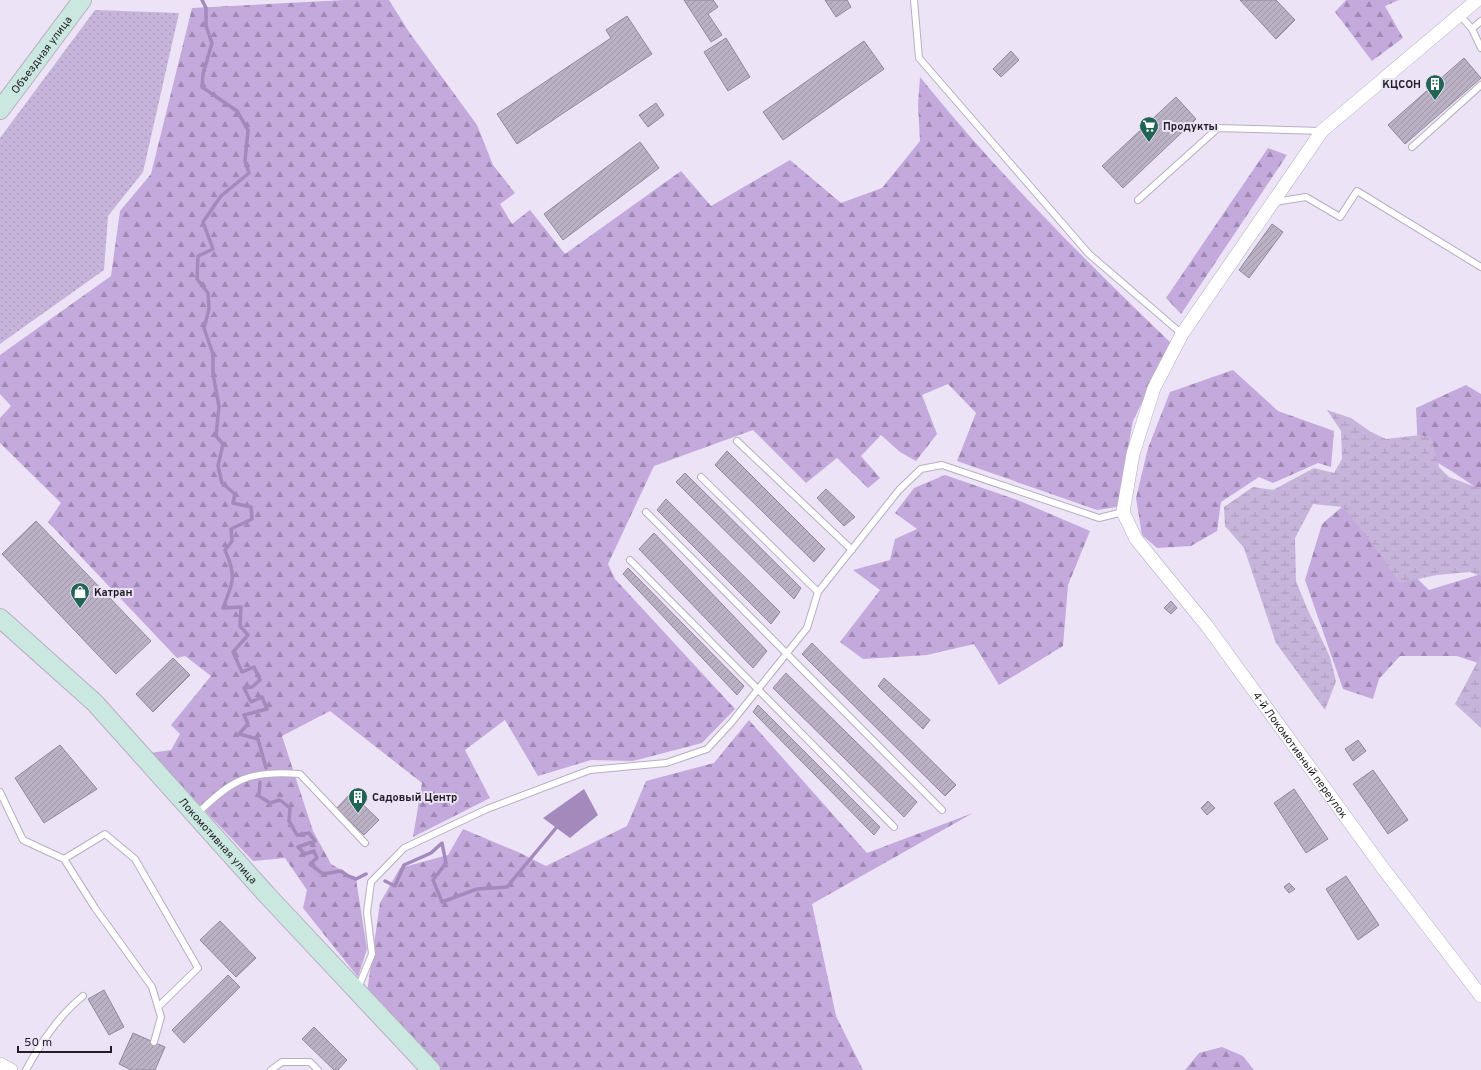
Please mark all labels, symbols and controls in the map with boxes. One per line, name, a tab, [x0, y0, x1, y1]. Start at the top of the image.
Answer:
street label: Объездная улица	[9, 13, 76, 97]
building icon: КЦСОН	[1424, 73, 1446, 101]
place label: КЦСОН	[1382, 78, 1421, 92]
supermarket icon: Продукты	[1138, 115, 1160, 143]
place label: Продукты	[1163, 120, 1218, 134]
shop icon: Катран	[69, 581, 91, 609]
place label: Катран	[94, 586, 132, 600]
street label: 4-й Локомотивный переулок	[1249, 690, 1350, 821]
building icon: Садовый Центр	[347, 786, 369, 814]
place label: Садовый Центр	[372, 791, 457, 805]
street label: Локомотивная улица	[175, 795, 260, 887]
scale bar	[18, 1028, 111, 1054]
text: 50 m	[24, 1035, 52, 1051]

